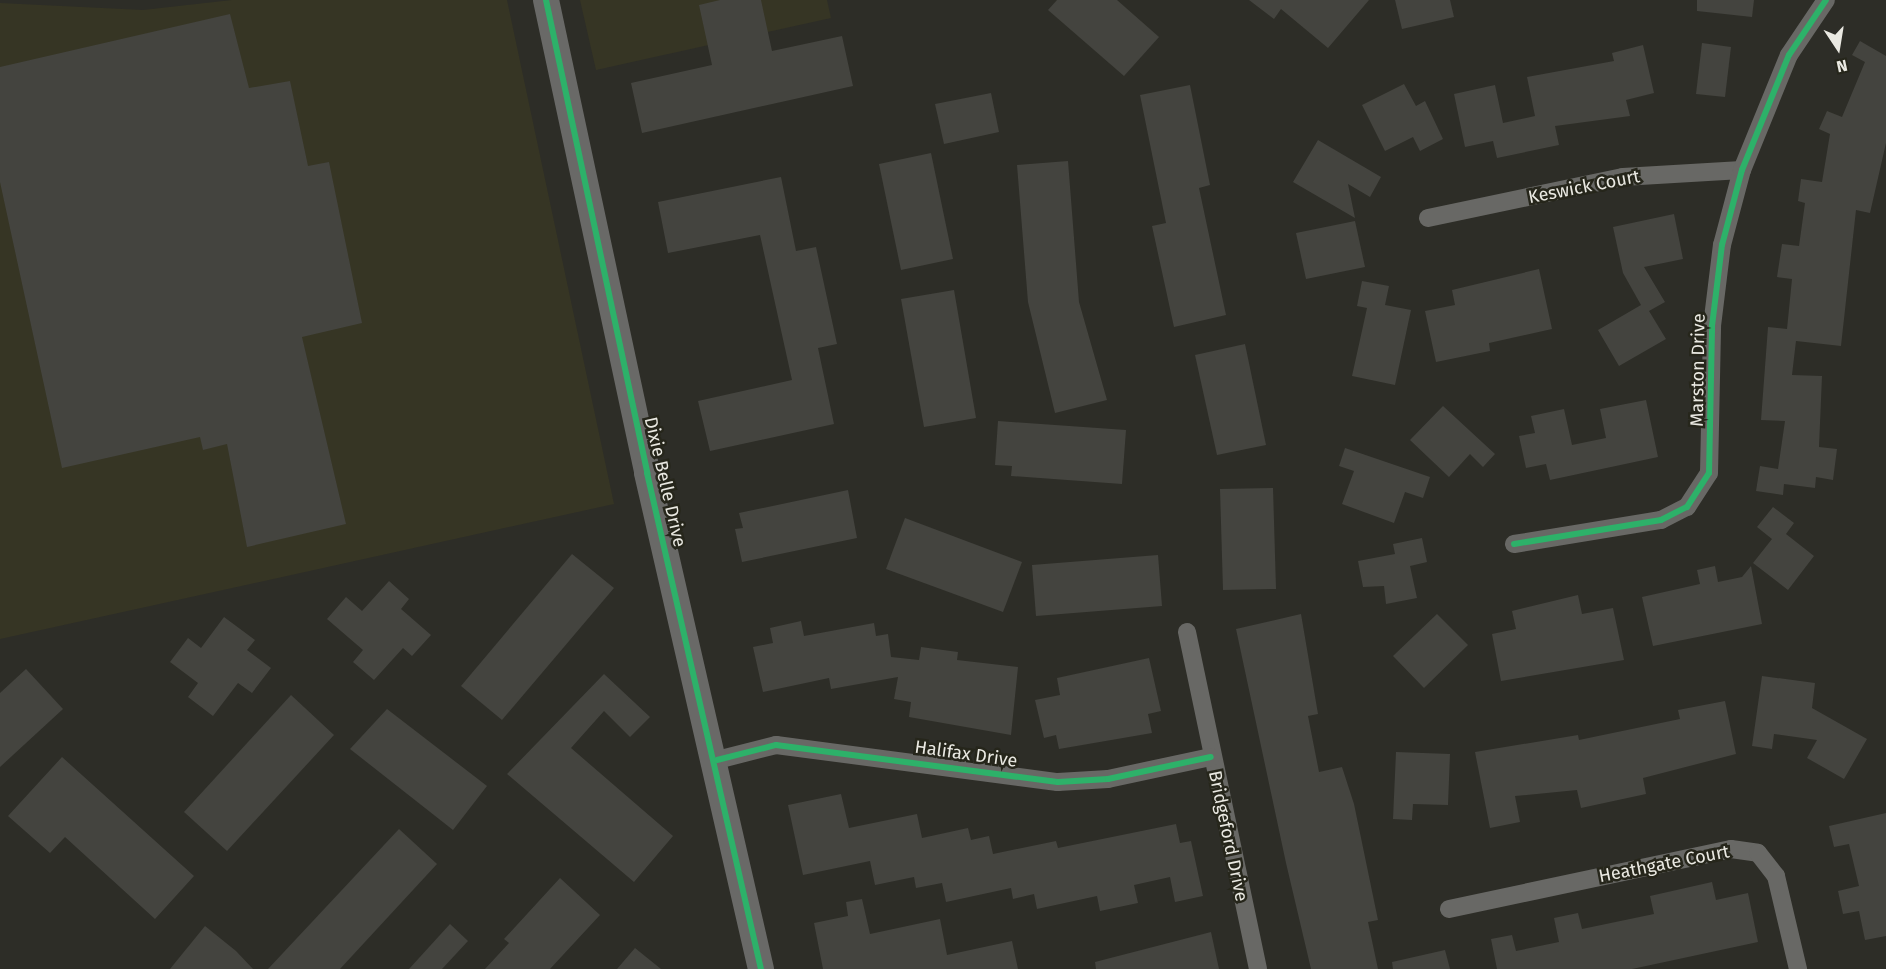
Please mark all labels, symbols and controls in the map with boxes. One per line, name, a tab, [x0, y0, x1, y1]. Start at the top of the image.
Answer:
north arrow	[1808, 18, 1868, 78]
text: N	[1835, 56, 1849, 76]
street label: Keswick Court	[1526, 166, 1642, 208]
street label: Marston Drive	[1686, 313, 1710, 427]
street label: Dixie Belle Drive	[640, 415, 690, 549]
street label: Halifax Drive	[913, 736, 1019, 772]
street label: Bridgeford Drive	[1204, 769, 1252, 903]
street label: Heathgate Court	[1597, 841, 1731, 887]

